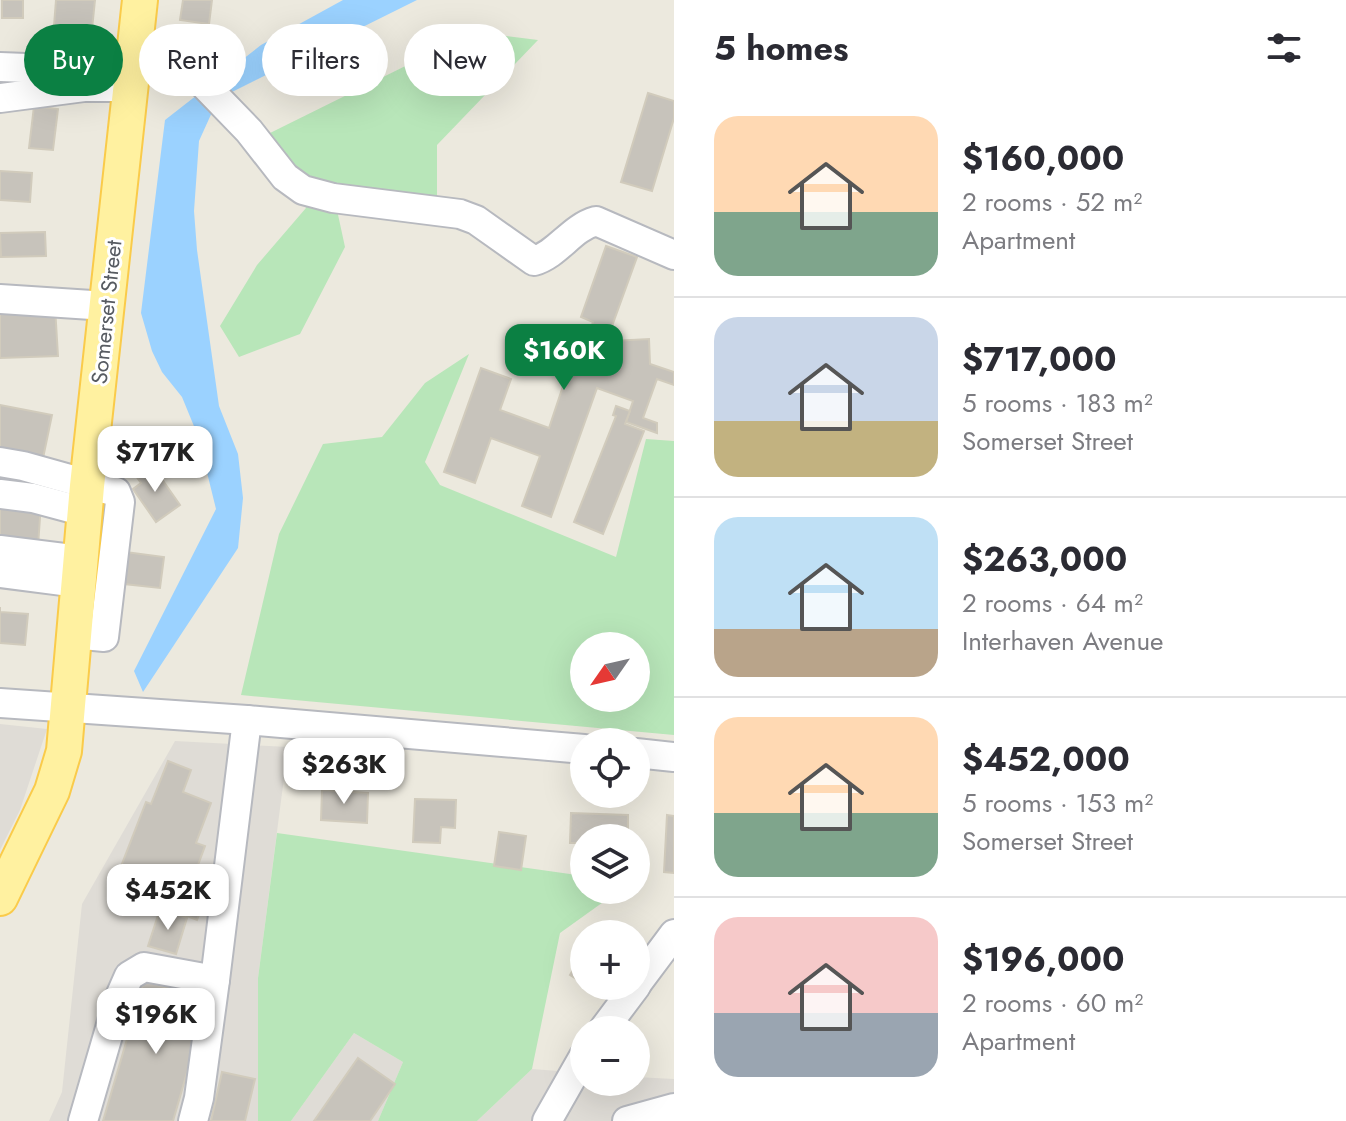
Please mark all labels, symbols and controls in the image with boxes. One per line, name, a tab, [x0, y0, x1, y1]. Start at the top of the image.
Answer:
chip: Buy	[24, 24, 123, 96]
chip: Rent	[139, 24, 246, 96]
chip: Filters	[262, 24, 388, 96]
chip: New	[404, 24, 515, 96]
text: 5 homes	[714, 24, 848, 73]
icon: filters	[1262, 26, 1306, 70]
text: $160,000	[962, 134, 1124, 183]
icon: home	[778, 148, 874, 244]
text: 2 rooms · 52 m²	[962, 183, 1142, 221]
text: Apartment	[962, 221, 1075, 259]
street label: Somerset Street	[83, 238, 130, 386]
pin: $160K	[508, 324, 620, 392]
text: $160K	[523, 331, 605, 369]
text: $717,000	[962, 335, 1117, 384]
icon: home	[778, 349, 874, 445]
text: 5 rooms · 183 m²	[962, 384, 1153, 422]
text: Somerset Street	[962, 422, 1133, 460]
pin: $717K	[99, 426, 211, 494]
text: $717K	[116, 433, 194, 471]
text: $263,000	[962, 535, 1127, 584]
icon: home	[778, 549, 874, 645]
text: 2 rooms · 64 m²	[962, 584, 1143, 622]
text: Interhaven Avenue	[962, 622, 1163, 660]
north arrow	[570, 632, 650, 712]
map controls	[570, 632, 650, 1096]
button: locate	[570, 728, 650, 808]
text: $452,000	[962, 735, 1130, 784]
pin: $263K	[288, 738, 400, 806]
text: $263K	[302, 745, 386, 783]
icon: home	[778, 749, 874, 845]
text: 5 rooms · 153 m²	[962, 784, 1153, 822]
text: Somerset Street	[962, 822, 1133, 860]
button: layers	[570, 824, 650, 904]
pin: $452K	[112, 864, 224, 932]
text: $452K	[125, 871, 211, 909]
button: +	[570, 920, 650, 1000]
text: $196,000	[962, 935, 1125, 984]
icon: home	[778, 949, 874, 1045]
text: 2 rooms · 60 m²	[962, 984, 1143, 1022]
pin: $196K	[100, 988, 212, 1056]
text: $196K	[115, 995, 197, 1033]
button: −	[570, 1016, 650, 1096]
text: Apartment	[962, 1022, 1075, 1060]

